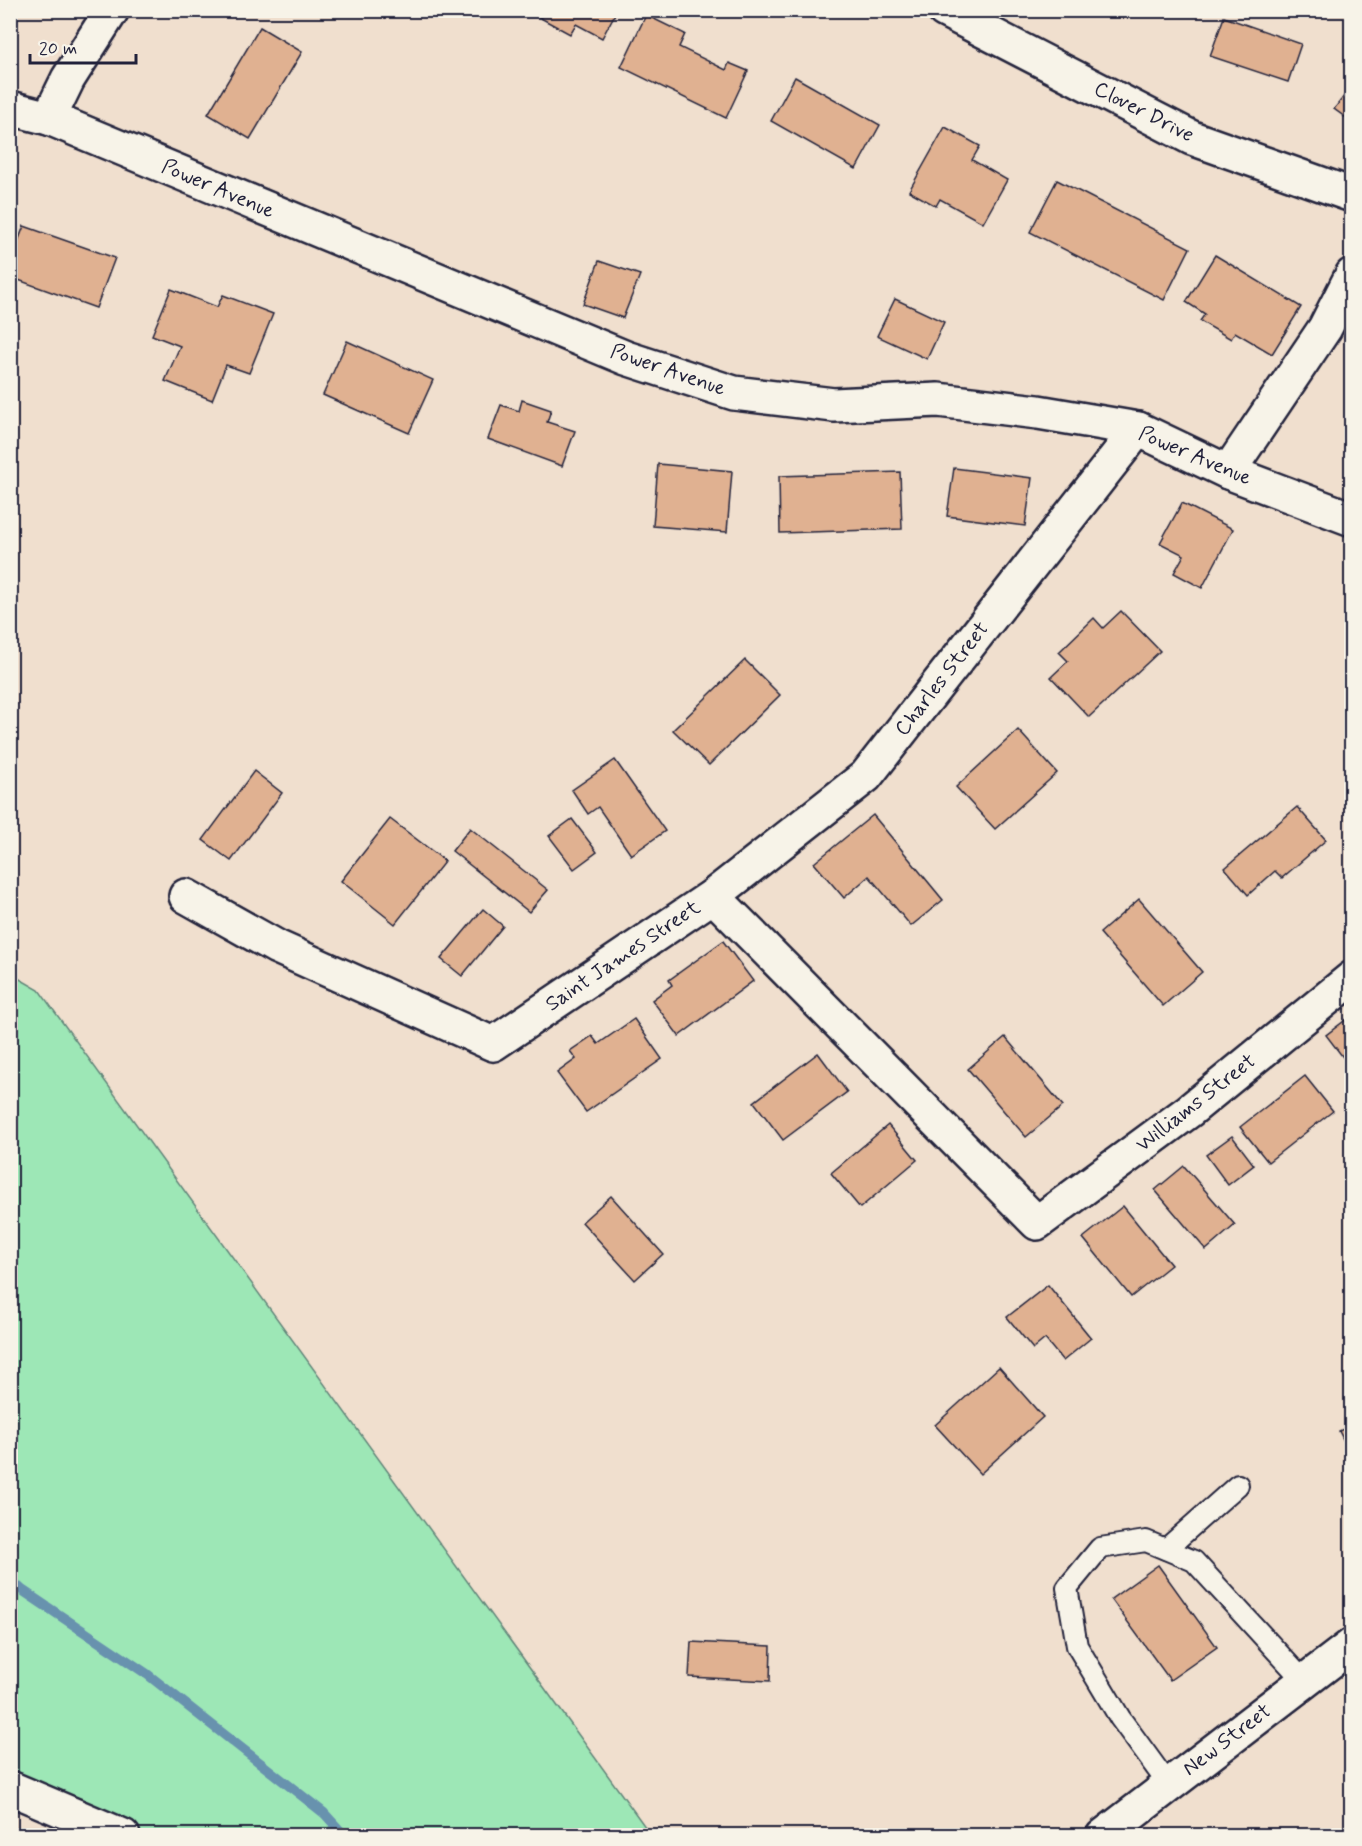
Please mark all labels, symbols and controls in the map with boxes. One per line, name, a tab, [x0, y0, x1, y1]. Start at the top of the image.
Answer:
scale bar	[30, 27, 136, 65]
text: 20 m	[39, 37, 77, 61]
street label: Clover Drive	[1089, 75, 1199, 149]
street label: Power Avenue	[157, 153, 279, 225]
street label: Power Avenue	[607, 337, 729, 403]
street label: Power Avenue	[1134, 420, 1256, 492]
street label: Charles Street	[888, 616, 996, 742]
street label: Saint James Street	[540, 893, 706, 1018]
street label: Williams Street	[1130, 1047, 1262, 1159]
street label: New Street	[1177, 1697, 1277, 1783]

